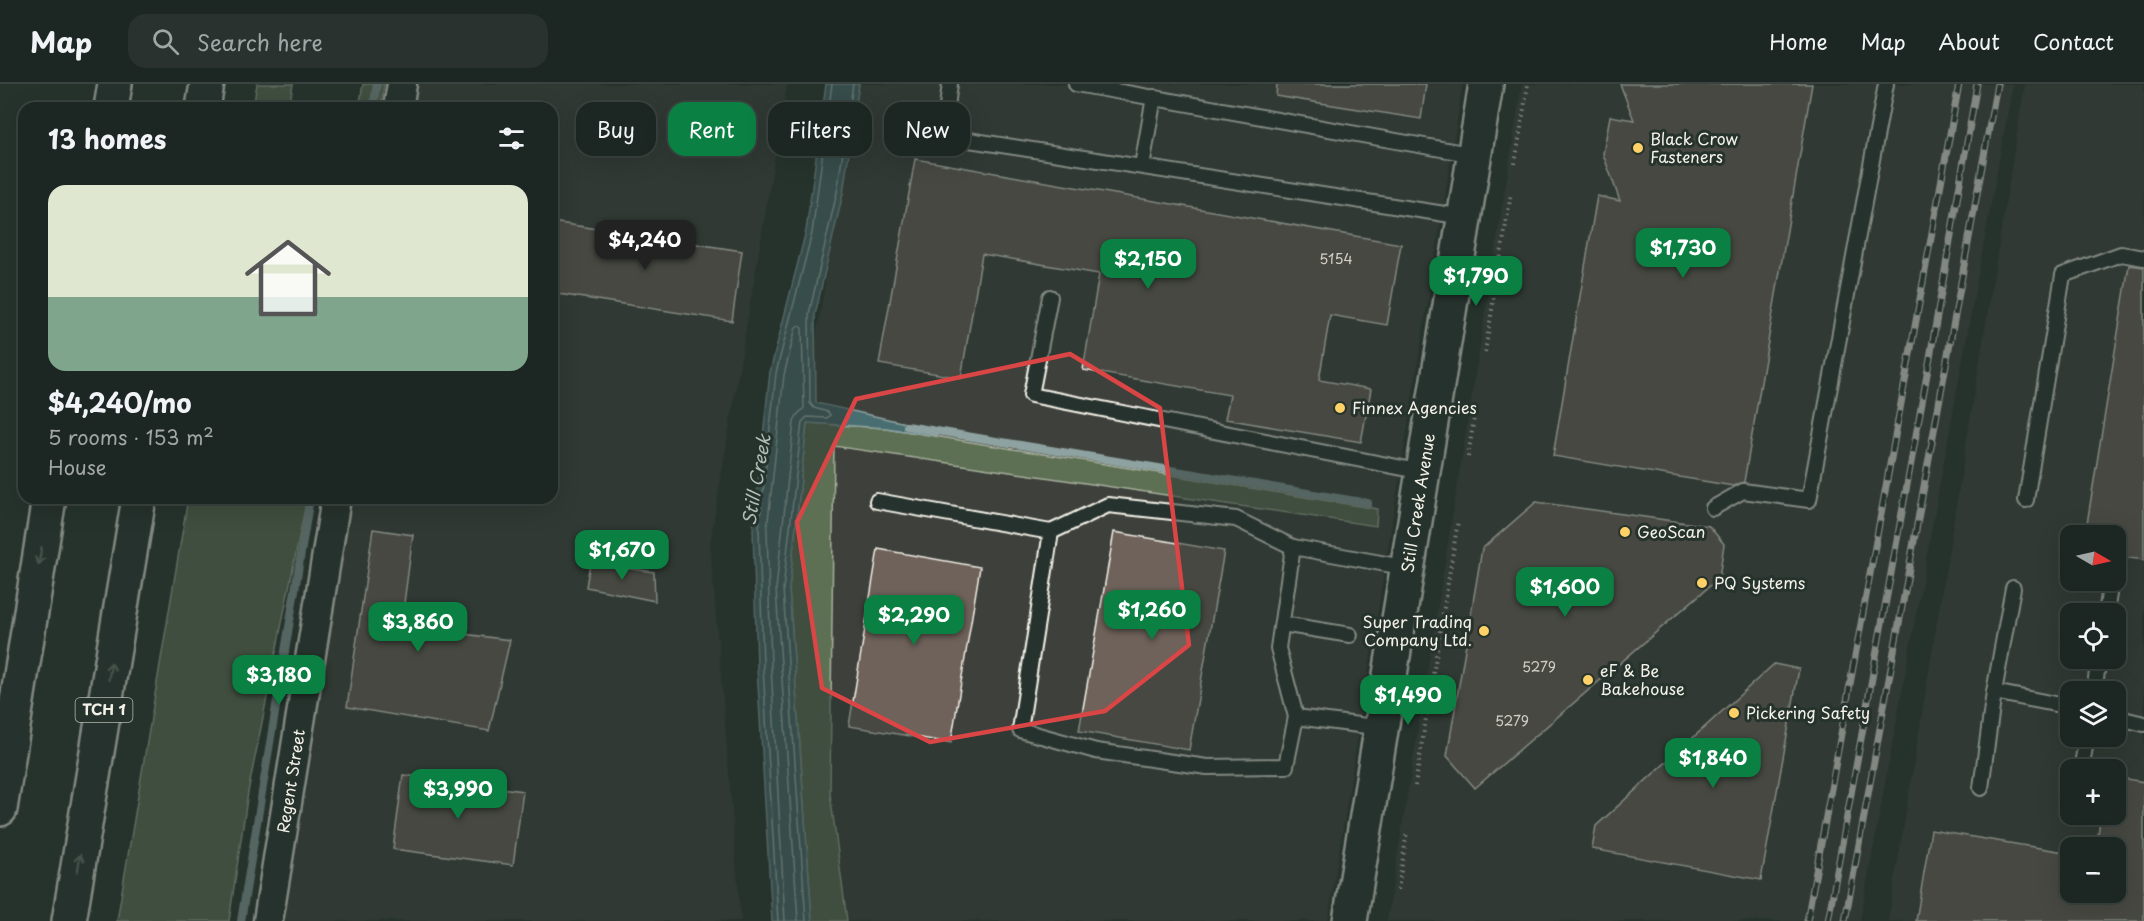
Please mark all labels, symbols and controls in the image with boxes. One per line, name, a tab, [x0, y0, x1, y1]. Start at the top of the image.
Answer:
search box	[128, 14, 548, 68]
text: Map	[30, 20, 92, 63]
icon: search	[149, 25, 182, 58]
text: Search here	[197, 25, 323, 58]
text: Home	[1769, 25, 1828, 57]
text: Map	[1861, 25, 1906, 57]
text: About	[1939, 25, 2000, 57]
text: Contact	[2033, 25, 2114, 57]
chip: Buy	[576, 102, 656, 156]
chip: Rent	[668, 102, 756, 156]
chip: Filters	[768, 102, 872, 156]
chip: New	[884, 102, 970, 156]
text: 13 homes	[48, 119, 166, 158]
icon: filters	[495, 122, 528, 155]
place label: Black Crow Fasteners	[1650, 126, 1738, 168]
marker: Black Crow Fasteners	[1631, 141, 1645, 155]
pin: $4,240	[596, 220, 694, 271]
icon: home	[234, 224, 342, 332]
text: $4,240	[609, 224, 681, 254]
pin: $1,730	[1634, 228, 1732, 279]
text: $1,730	[1650, 232, 1716, 262]
pin: $2,150	[1099, 239, 1197, 290]
text: $2,150	[1114, 243, 1182, 273]
house number: 5154	[1319, 248, 1353, 269]
pin: $1,790	[1427, 256, 1525, 307]
text: $1,790	[1443, 260, 1509, 290]
text: $4,240/mo	[48, 383, 192, 422]
place label: Finnex Agencies	[1352, 395, 1477, 419]
marker: Finnex Agencies	[1333, 401, 1347, 415]
text: 5 rooms · 153 m²	[48, 422, 214, 452]
water label: Still Creek	[734, 431, 777, 527]
street label: Still Creek Avenue	[1394, 431, 1440, 574]
text: House	[48, 452, 107, 482]
place label: GeoScan	[1637, 519, 1705, 543]
marker: GeoScan	[1618, 525, 1632, 539]
north arrow	[2060, 525, 2126, 591]
map controls	[2060, 525, 2126, 903]
pin: $1,670	[573, 530, 671, 581]
text: $1,670	[589, 534, 655, 564]
one-way arrow	[35, 545, 46, 565]
pin: $1,600	[1516, 567, 1614, 618]
place label: PQ Systems	[1714, 570, 1805, 594]
text: $1,600	[1530, 571, 1600, 601]
marker: PQ Systems	[1695, 576, 1709, 590]
pin: $1,260	[1103, 590, 1201, 641]
text: $1,260	[1118, 594, 1186, 624]
pin: $2,290	[865, 595, 963, 646]
text: $2,290	[878, 599, 950, 629]
pin: $3,860	[369, 602, 467, 653]
button: locate	[2060, 603, 2126, 669]
text: $3,860	[382, 606, 454, 636]
place label: Super Trading Company Ltd.	[1363, 609, 1472, 651]
marker: Super Trading Company Ltd.	[1477, 624, 1491, 638]
pin: $3,180	[230, 655, 328, 706]
house number: 5279	[1522, 656, 1556, 677]
place label: eF & Be Bakehouse	[1600, 658, 1685, 700]
text: $3,180	[246, 659, 312, 689]
one-way arrow	[105, 662, 116, 681]
marker: eF & Be Bakehouse	[1581, 673, 1595, 687]
pin: $1,490	[1359, 675, 1457, 726]
text: $1,490	[1374, 679, 1442, 709]
button: layers	[2060, 681, 2126, 747]
road number: TCH 1	[76, 698, 132, 722]
place label: Pickering Safety	[1746, 700, 1870, 724]
marker: Pickering Safety	[1727, 706, 1741, 720]
house number: 5279	[1495, 710, 1529, 731]
street label: Regent Street	[270, 727, 310, 834]
pin: $1,840	[1664, 738, 1762, 789]
text: $1,840	[1679, 742, 1747, 772]
button: +	[2060, 759, 2126, 825]
pin: $3,990	[409, 769, 507, 820]
text: $3,990	[423, 773, 493, 803]
button: −	[2060, 837, 2126, 903]
one-way arrow	[73, 854, 84, 874]

